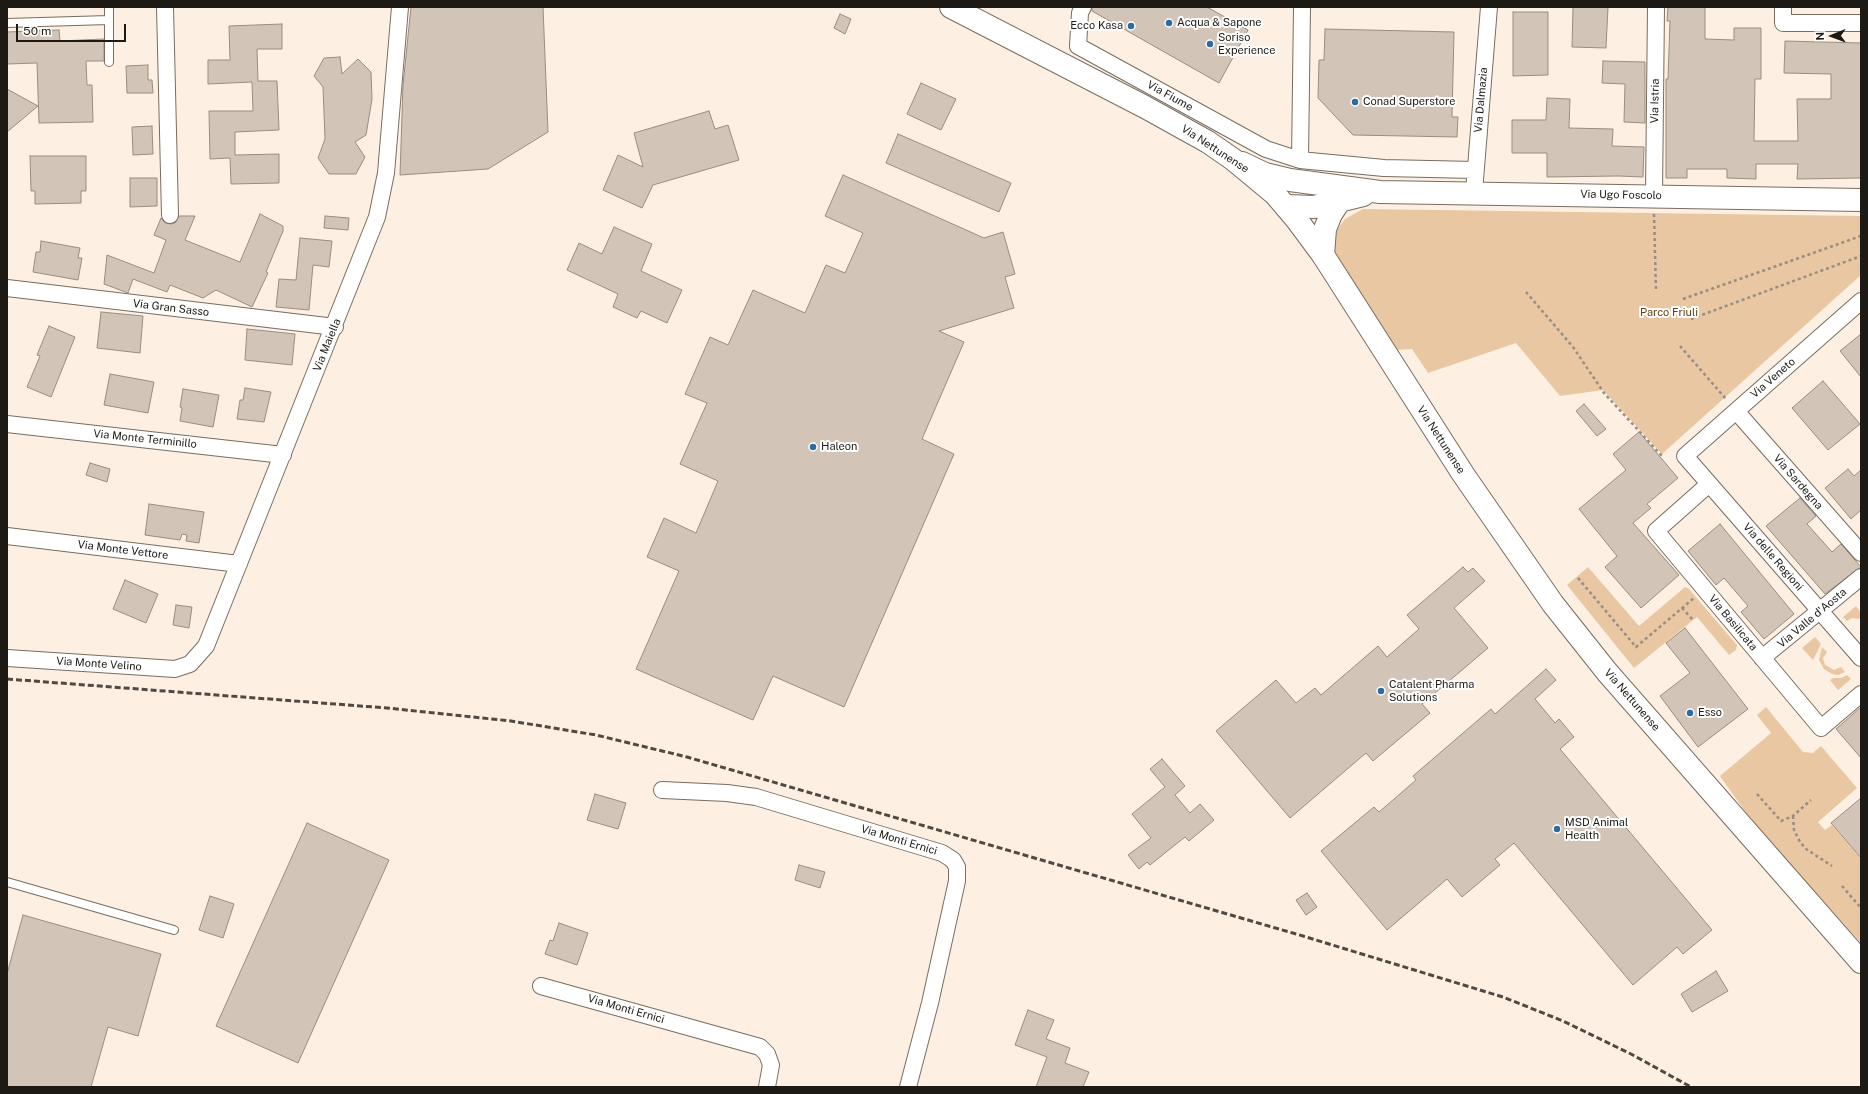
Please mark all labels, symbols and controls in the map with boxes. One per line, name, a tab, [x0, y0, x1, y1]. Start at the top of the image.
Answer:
scale bar	[18, 16, 128, 42]
place label: Acqua & Sapone	[1177, 16, 1262, 30]
north arrow	[1812, 16, 1852, 56]
marker: Acqua & Sapone	[1164, 18, 1174, 28]
place label: Ecco Kasa	[1070, 19, 1123, 33]
marker: Ecco Kasa	[1126, 21, 1136, 31]
text: 50 m	[23, 24, 51, 38]
place label: Soriso Experience	[1218, 31, 1275, 57]
text: N	[1814, 32, 1826, 41]
marker: Soriso Experience	[1205, 39, 1215, 49]
street label: Via Dalmazia	[1472, 67, 1490, 133]
street label: Via Fiume	[1145, 78, 1195, 114]
street label: Via Istria	[1648, 78, 1662, 124]
place label: Conad Superstore	[1363, 95, 1456, 109]
marker: Conad Superstore	[1350, 97, 1360, 107]
street label: Via Nettunense	[1179, 122, 1251, 176]
street label: Via Ugo Foscolo	[1580, 188, 1662, 202]
street label: Via Gran Sasso	[132, 297, 210, 319]
park label: Parco Friuli	[1640, 306, 1698, 320]
street label: Via Maiella	[310, 316, 344, 374]
street label: Via Veneto	[1748, 355, 1798, 401]
street label: Via Nettunense	[1414, 404, 1468, 476]
street label: Via Monte Terminillo	[93, 427, 197, 451]
place label: Haleon	[821, 440, 857, 454]
marker: Haleon	[808, 442, 818, 452]
street label: Via Sardegna	[1771, 452, 1825, 512]
street label: Via delle Regioni	[1740, 521, 1806, 593]
street label: Via Monte Vettore	[77, 538, 169, 562]
street label: Via Valle d'Aosta	[1775, 585, 1849, 651]
street label: Via Basilicata	[1706, 592, 1760, 654]
street label: Via Monte Velino	[56, 654, 142, 674]
street label: Via Nettunense	[1601, 666, 1663, 734]
place label: Catalent Pharma Solutions	[1389, 678, 1474, 704]
marker: Catalent Pharma Solutions	[1376, 686, 1386, 696]
place label: Esso	[1698, 706, 1722, 720]
marker: Esso	[1685, 708, 1695, 718]
place label: MSD Animal Health	[1565, 816, 1628, 842]
street label: Via Monti Ernici	[859, 822, 939, 858]
marker: MSD Animal Health	[1552, 824, 1562, 834]
street label: Via Monti Ernici	[586, 992, 666, 1026]

